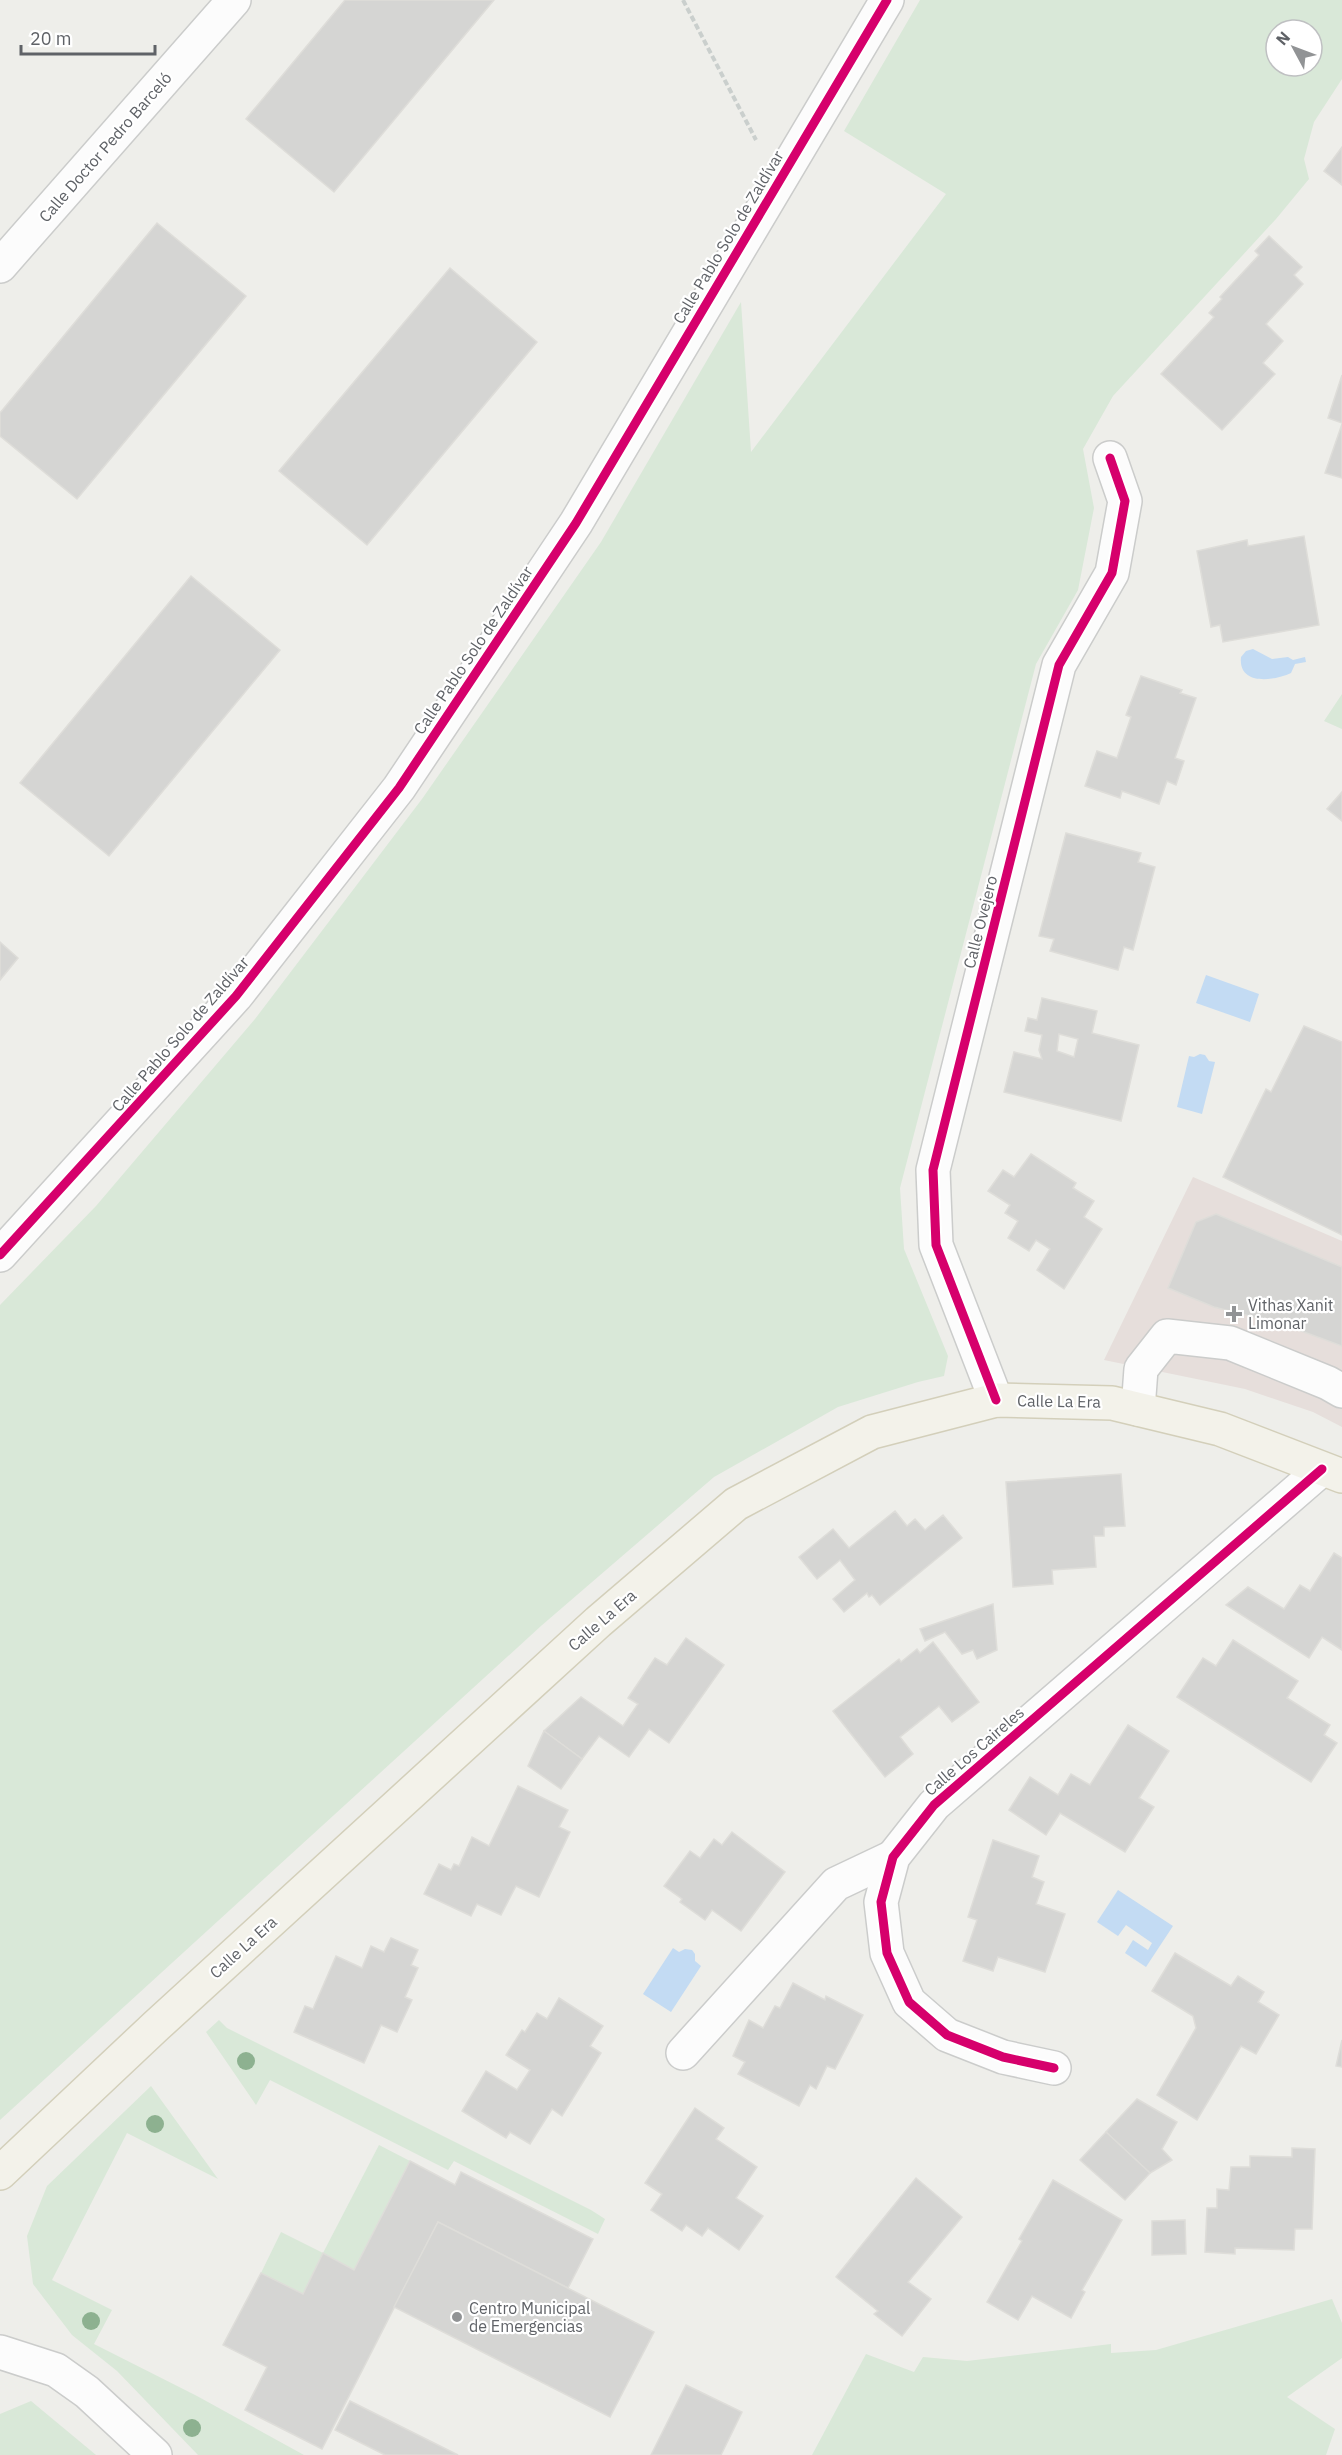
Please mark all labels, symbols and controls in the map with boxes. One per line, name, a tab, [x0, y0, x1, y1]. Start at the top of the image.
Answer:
scale bar	[21, 18, 154, 56]
north arrow	[1264, 18, 1324, 78]
text: 20 m	[30, 27, 72, 50]
text: N	[1271, 27, 1294, 49]
street label: Calle Doctor Pedro Barceló	[34, 68, 176, 226]
street label: Calle Pablo Solo de Zaldívar	[668, 147, 788, 327]
street label: Calle Pablo Solo de Zaldívar	[409, 562, 537, 738]
street label: Calle Ovejero	[959, 873, 1001, 971]
street label: Calle Pablo Solo de Zaldívar	[107, 952, 253, 1116]
place label: Vithas Xanit Limonar	[1248, 1295, 1333, 1333]
marker: Vithas Xanit Limonar	[1225, 1305, 1243, 1323]
street label: Calle La Era	[1017, 1390, 1101, 1412]
street label: Calle La Era	[564, 1585, 640, 1655]
street label: Calle Los Caireles	[920, 1702, 1028, 1800]
street label: Calle La Era	[205, 1911, 281, 1982]
place label: Centro Municipal de Emergencias	[469, 2298, 590, 2336]
marker: Centro Municipal de Emergencias	[450, 2310, 464, 2324]

